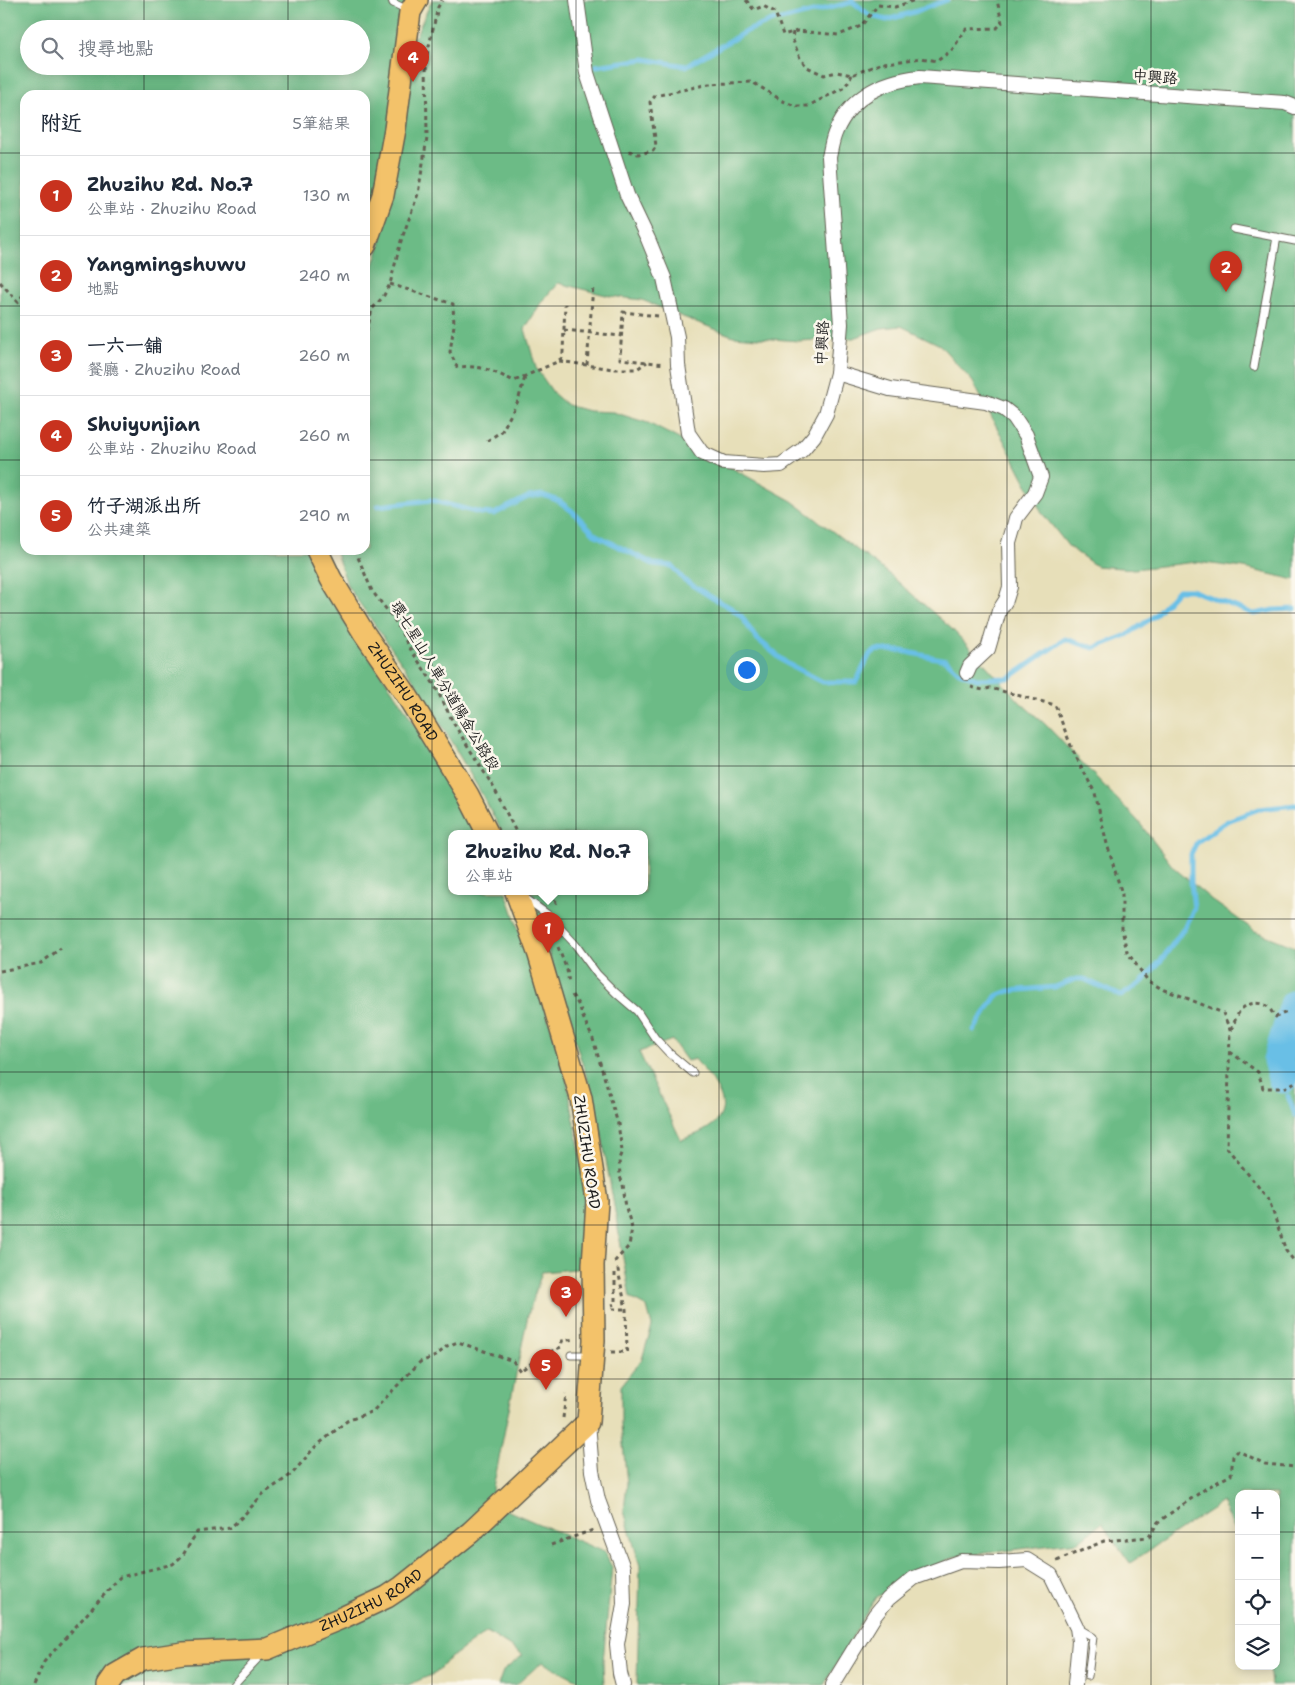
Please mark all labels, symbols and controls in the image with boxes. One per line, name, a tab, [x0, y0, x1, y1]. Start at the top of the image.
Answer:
search box	[20, 20, 370, 75]
icon: search	[38, 34, 66, 62]
text: 搜尋地點	[78, 36, 154, 61]
pin: 4	[397, 41, 429, 82]
street label: 中興路	[1132, 65, 1178, 89]
text: 附近	[40, 109, 82, 137]
text: 5筆結果	[292, 113, 350, 134]
text: Zhuzihu Rd. No.7	[87, 172, 253, 197]
text: 1	[52, 185, 60, 206]
text: 130 m	[303, 185, 350, 206]
text: 公車站 · Zhuzihu Road	[87, 198, 257, 219]
pin: 2	[1210, 251, 1242, 292]
text: Yangmingshuwu	[87, 252, 246, 277]
text: 2	[50, 265, 62, 286]
text: 240 m	[298, 265, 350, 286]
text: 地點	[87, 278, 119, 299]
street label: 中興路	[811, 320, 833, 366]
text: 一六一舖	[87, 333, 163, 358]
text: 3	[50, 345, 62, 366]
text: 260 m	[298, 345, 350, 366]
text: 餐廳 · Zhuzihu Road	[87, 359, 241, 380]
text: Shuiyunjian	[87, 412, 200, 437]
text: 4	[50, 425, 62, 446]
text: 260 m	[298, 425, 350, 446]
text: 公車站 · Zhuzihu Road	[87, 438, 257, 459]
text: 竹子湖派出所	[87, 493, 201, 518]
text: 5	[51, 505, 61, 526]
text: 290 m	[298, 505, 350, 526]
text: 公共建築	[87, 519, 151, 540]
street label: 環七星山人車分道陽金公路段	[386, 597, 504, 775]
street label: ZHUZIHU ROAD	[363, 638, 443, 745]
your location	[734, 657, 760, 683]
popup	[448, 830, 648, 895]
text: Zhuzihu Rd. No.7	[465, 839, 631, 864]
text: 公車站	[465, 865, 513, 886]
pin: 1	[532, 912, 564, 953]
street label: ZHUZIHU ROAD	[569, 1094, 605, 1210]
pin: 3	[550, 1276, 582, 1317]
pin: 5	[530, 1349, 562, 1390]
map controls	[1235, 1490, 1280, 1670]
button: +	[1235, 1490, 1280, 1535]
button: −	[1235, 1535, 1280, 1580]
street label: ZHUZIHU ROAD	[316, 1564, 427, 1636]
button: locate	[1235, 1580, 1280, 1625]
button: layers	[1235, 1625, 1280, 1670]

